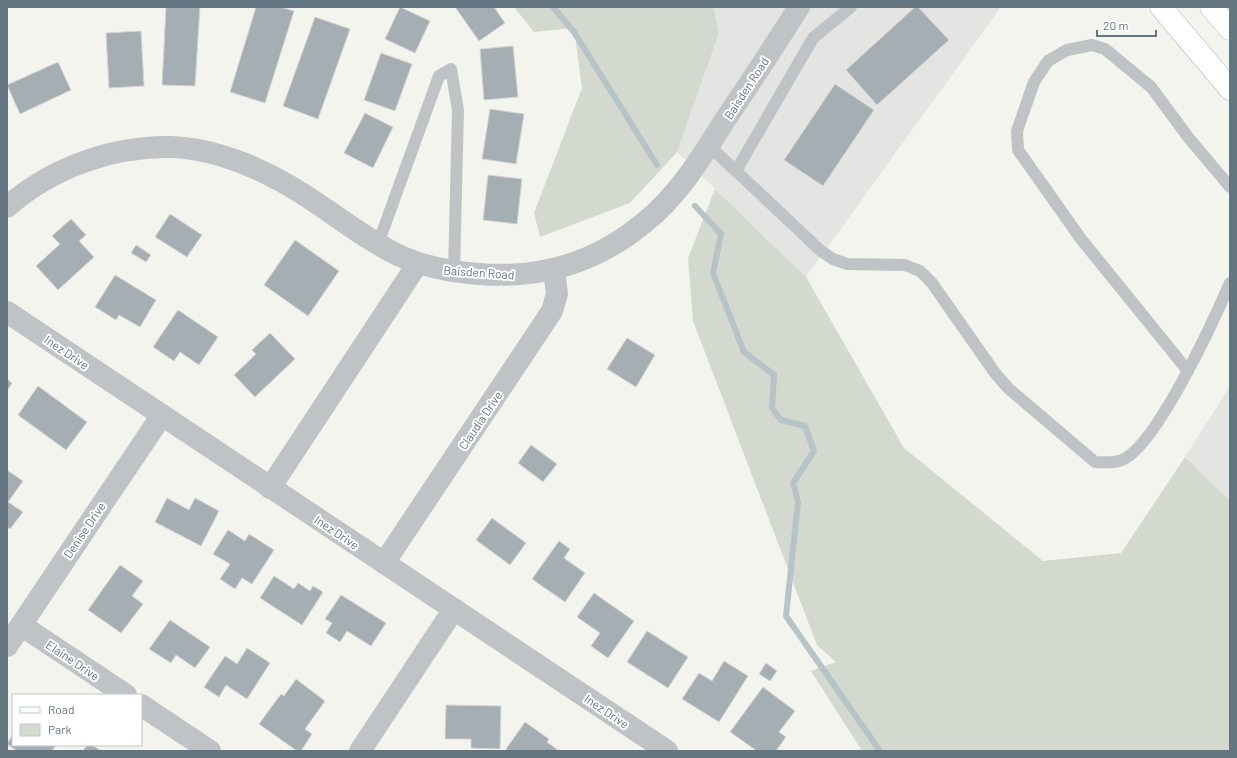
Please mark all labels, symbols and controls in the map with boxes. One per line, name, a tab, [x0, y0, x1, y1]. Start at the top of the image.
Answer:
scale bar	[1097, 12, 1156, 38]
text: 20 m	[1103, 18, 1129, 32]
street label: Baisden Road	[721, 55, 771, 121]
street label: Baisden Road	[443, 263, 515, 281]
street label: Inez Drive	[42, 332, 92, 372]
street label: Claudia Drive	[455, 388, 505, 452]
street label: Denise Drive	[60, 499, 108, 561]
street label: Inez Drive	[312, 512, 362, 552]
street label: Elaine Drive	[44, 637, 102, 683]
street label: Inez Drive	[582, 691, 632, 731]
legend	[12, 694, 142, 746]
text: Road	[48, 702, 75, 716]
text: Park	[48, 722, 72, 736]

